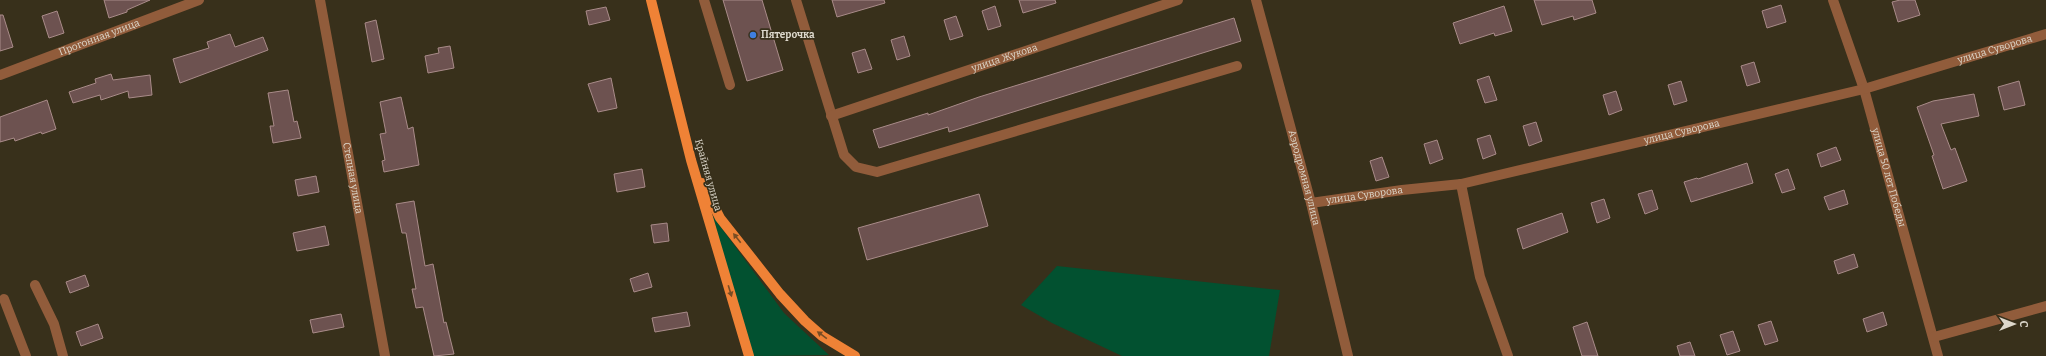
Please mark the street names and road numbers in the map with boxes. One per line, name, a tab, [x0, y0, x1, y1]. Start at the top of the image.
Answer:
street label: Прогонная улица	[57, 17, 142, 58]
street label: улица Суворова	[1955, 32, 2034, 67]
street label: улица Жукова	[969, 41, 1040, 75]
street label: улица Суворова	[1642, 117, 1721, 147]
street label: улица 50 лет Победы	[1869, 126, 1908, 228]
street label: Аэродромная улица	[1285, 129, 1322, 227]
street label: Крайняя улица	[692, 138, 724, 213]
street label: Степная улица	[340, 141, 365, 215]
street label: улица Суворова	[1324, 184, 1404, 207]

